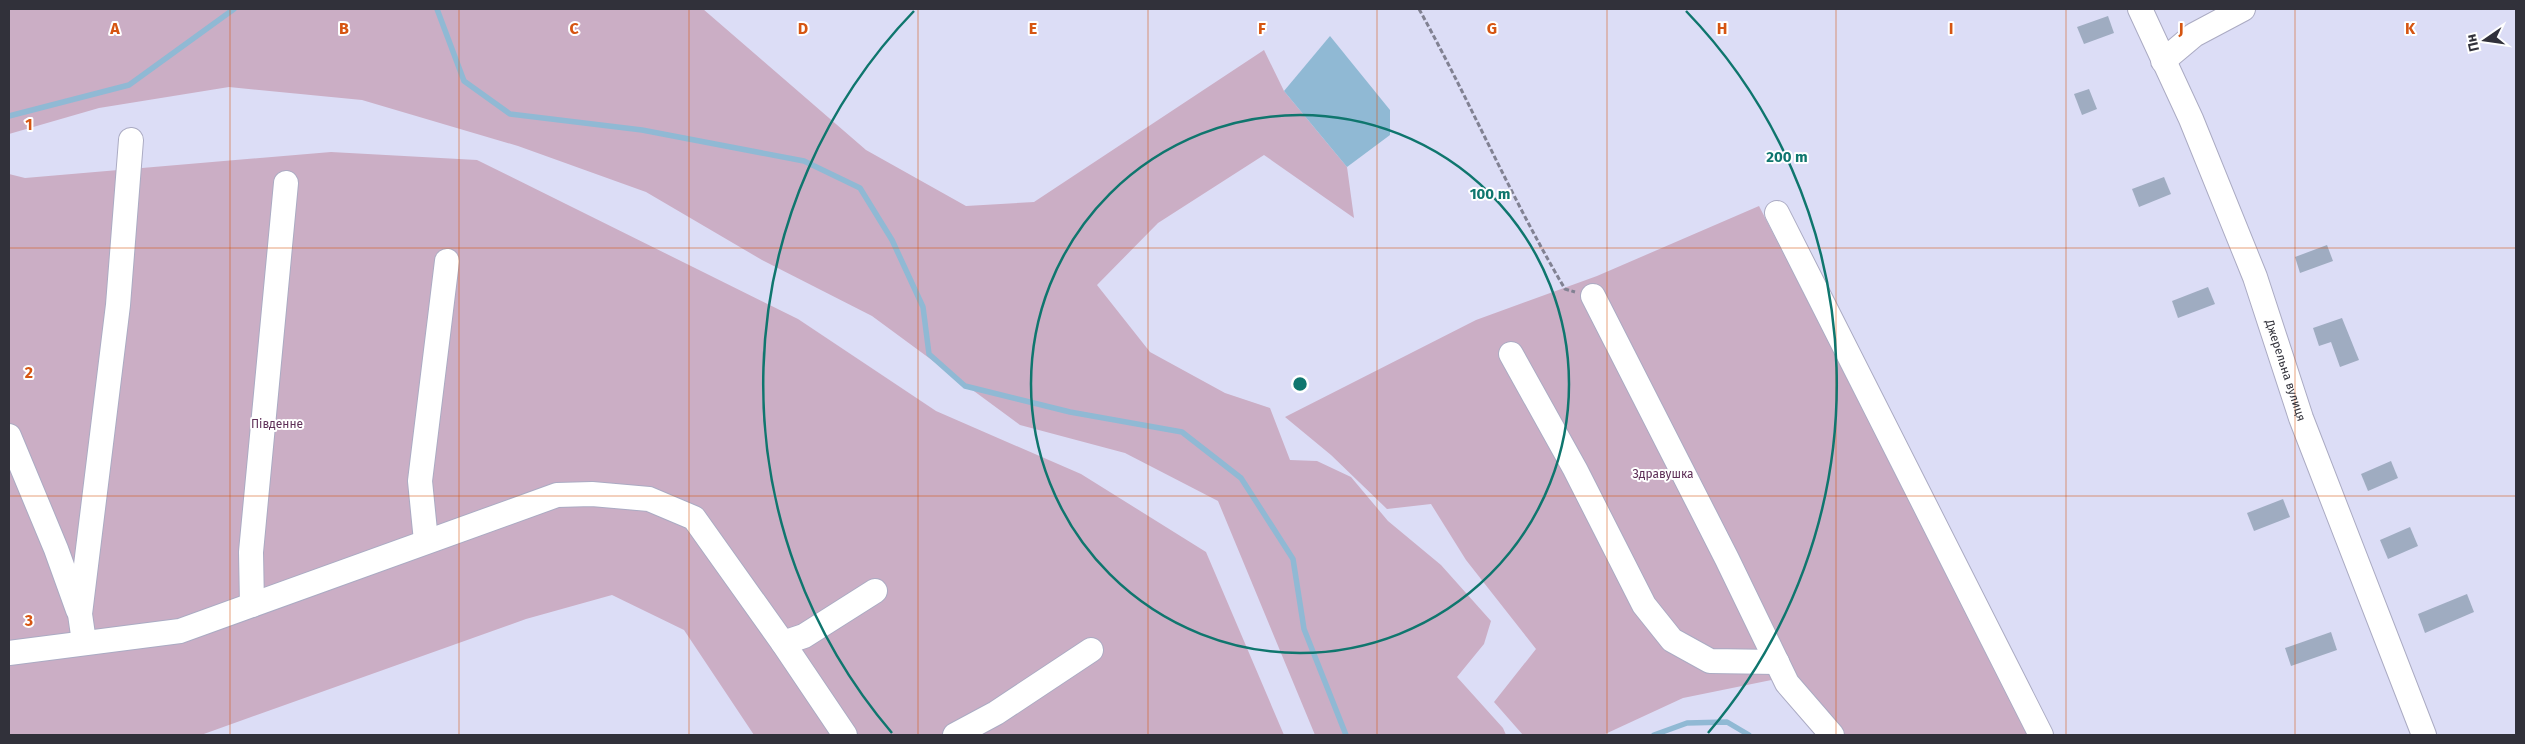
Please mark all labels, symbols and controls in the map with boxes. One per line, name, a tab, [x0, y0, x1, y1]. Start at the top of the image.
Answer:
north arrow	[2460, 15, 2510, 65]
text: A	[109, 19, 120, 38]
text: B	[339, 19, 349, 38]
text: C	[569, 19, 579, 38]
text: D	[798, 19, 808, 38]
text: E	[1029, 19, 1037, 38]
text: F	[1258, 19, 1266, 38]
text: G	[1487, 19, 1497, 38]
text: H	[1717, 19, 1727, 38]
text: I	[1949, 19, 1953, 38]
text: J	[2177, 19, 2184, 38]
text: K	[2405, 19, 2416, 38]
text: Пн	[2463, 32, 2483, 53]
text: 1	[25, 115, 33, 134]
text: 200 m	[1766, 148, 1808, 166]
text: 100 m	[1470, 185, 1510, 203]
street label: Джерельна вулиця	[2262, 317, 2309, 423]
text: 2	[25, 363, 33, 382]
centre of rings	[1291, 375, 1309, 393]
park label: Південне	[251, 417, 303, 431]
park label: Здравушка	[1632, 467, 1694, 481]
text: 3	[24, 611, 33, 630]

